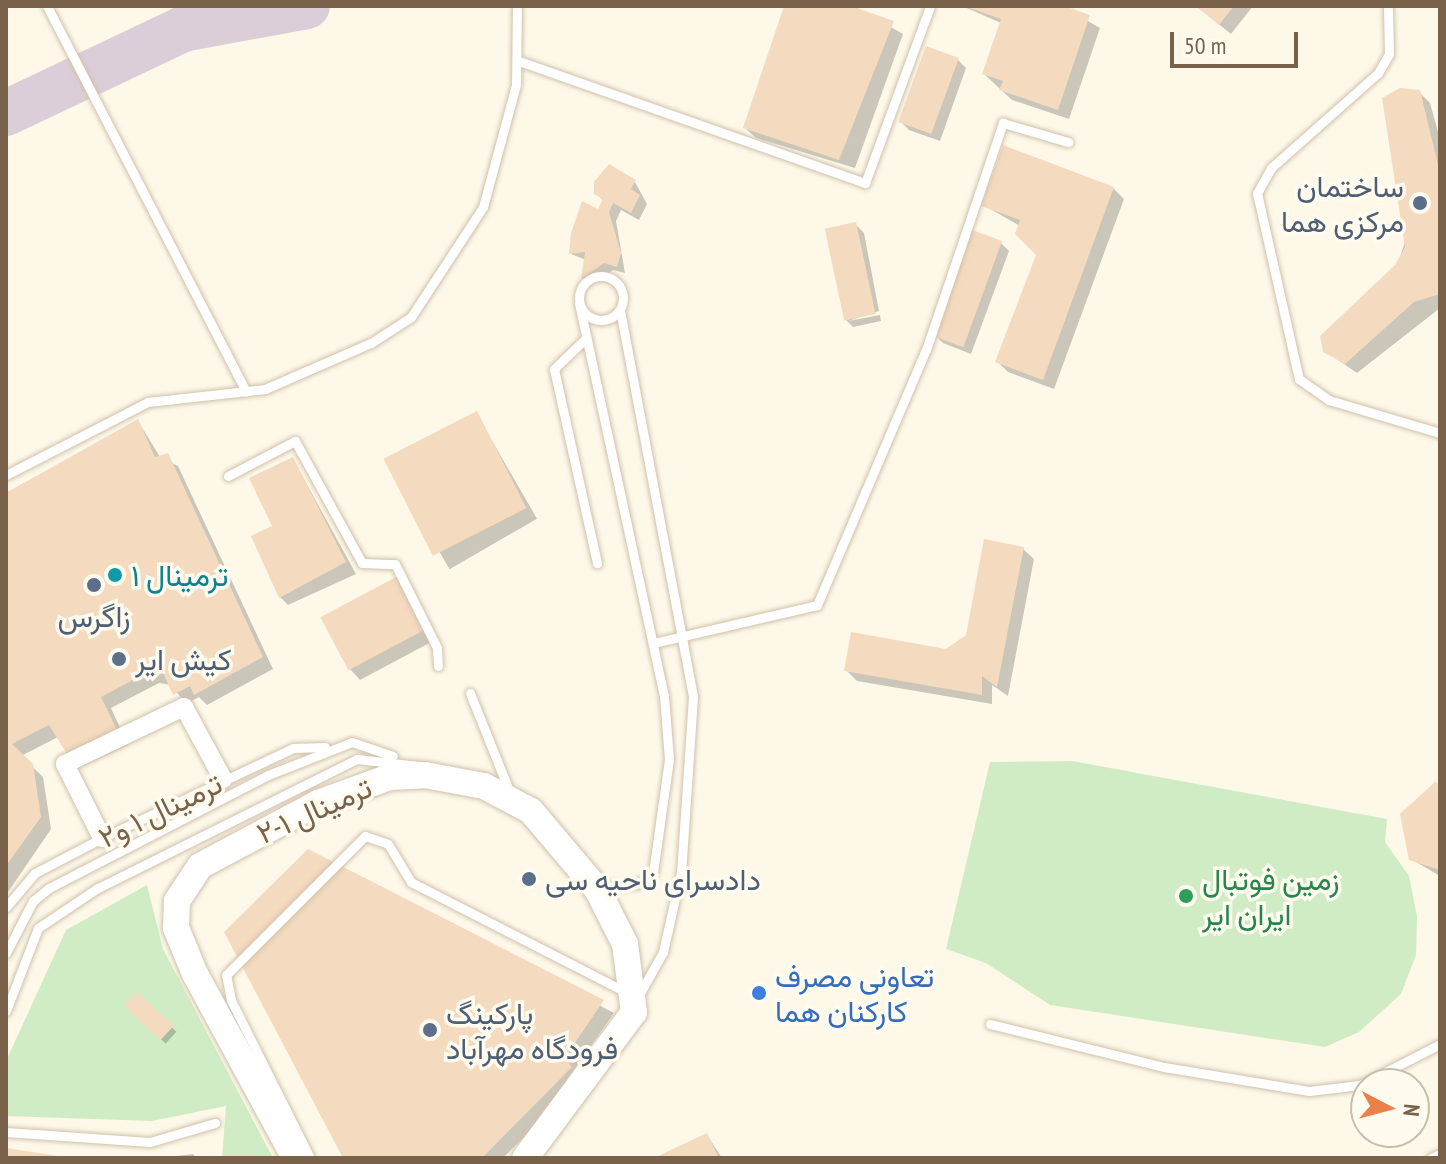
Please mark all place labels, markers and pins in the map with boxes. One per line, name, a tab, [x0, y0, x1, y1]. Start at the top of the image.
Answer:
place label: ساختمان مرکزی هما	[1281, 168, 1404, 238]
marker: ساختمان مرکزی هما	[1411, 194, 1429, 212]
place label: ترمینال ۱	[131, 557, 228, 593]
marker: ترمینال ۱	[106, 566, 124, 584]
marker: زاگرس	[85, 576, 103, 594]
place label: زاگرس	[57, 598, 131, 634]
place label: کیش ایر	[135, 641, 232, 677]
marker: کیش ایر	[110, 650, 128, 668]
place label: دادسرای ناحیه سی	[545, 861, 761, 897]
place label: زمین فوتبال ایران ایر	[1202, 861, 1340, 932]
marker: دادسرای ناحیه سی	[520, 870, 538, 888]
marker: زمین فوتبال ایران ایر	[1177, 887, 1195, 905]
place label: تعاونی مصرف کارکنان هما	[775, 958, 934, 1028]
marker: تعاونی مصرف کارکنان هما	[750, 984, 768, 1002]
place label: پارکینگ فرودگاه مهرآباد	[446, 995, 618, 1066]
marker: پارکینگ فرودگاه مهرآباد	[421, 1021, 439, 1039]

